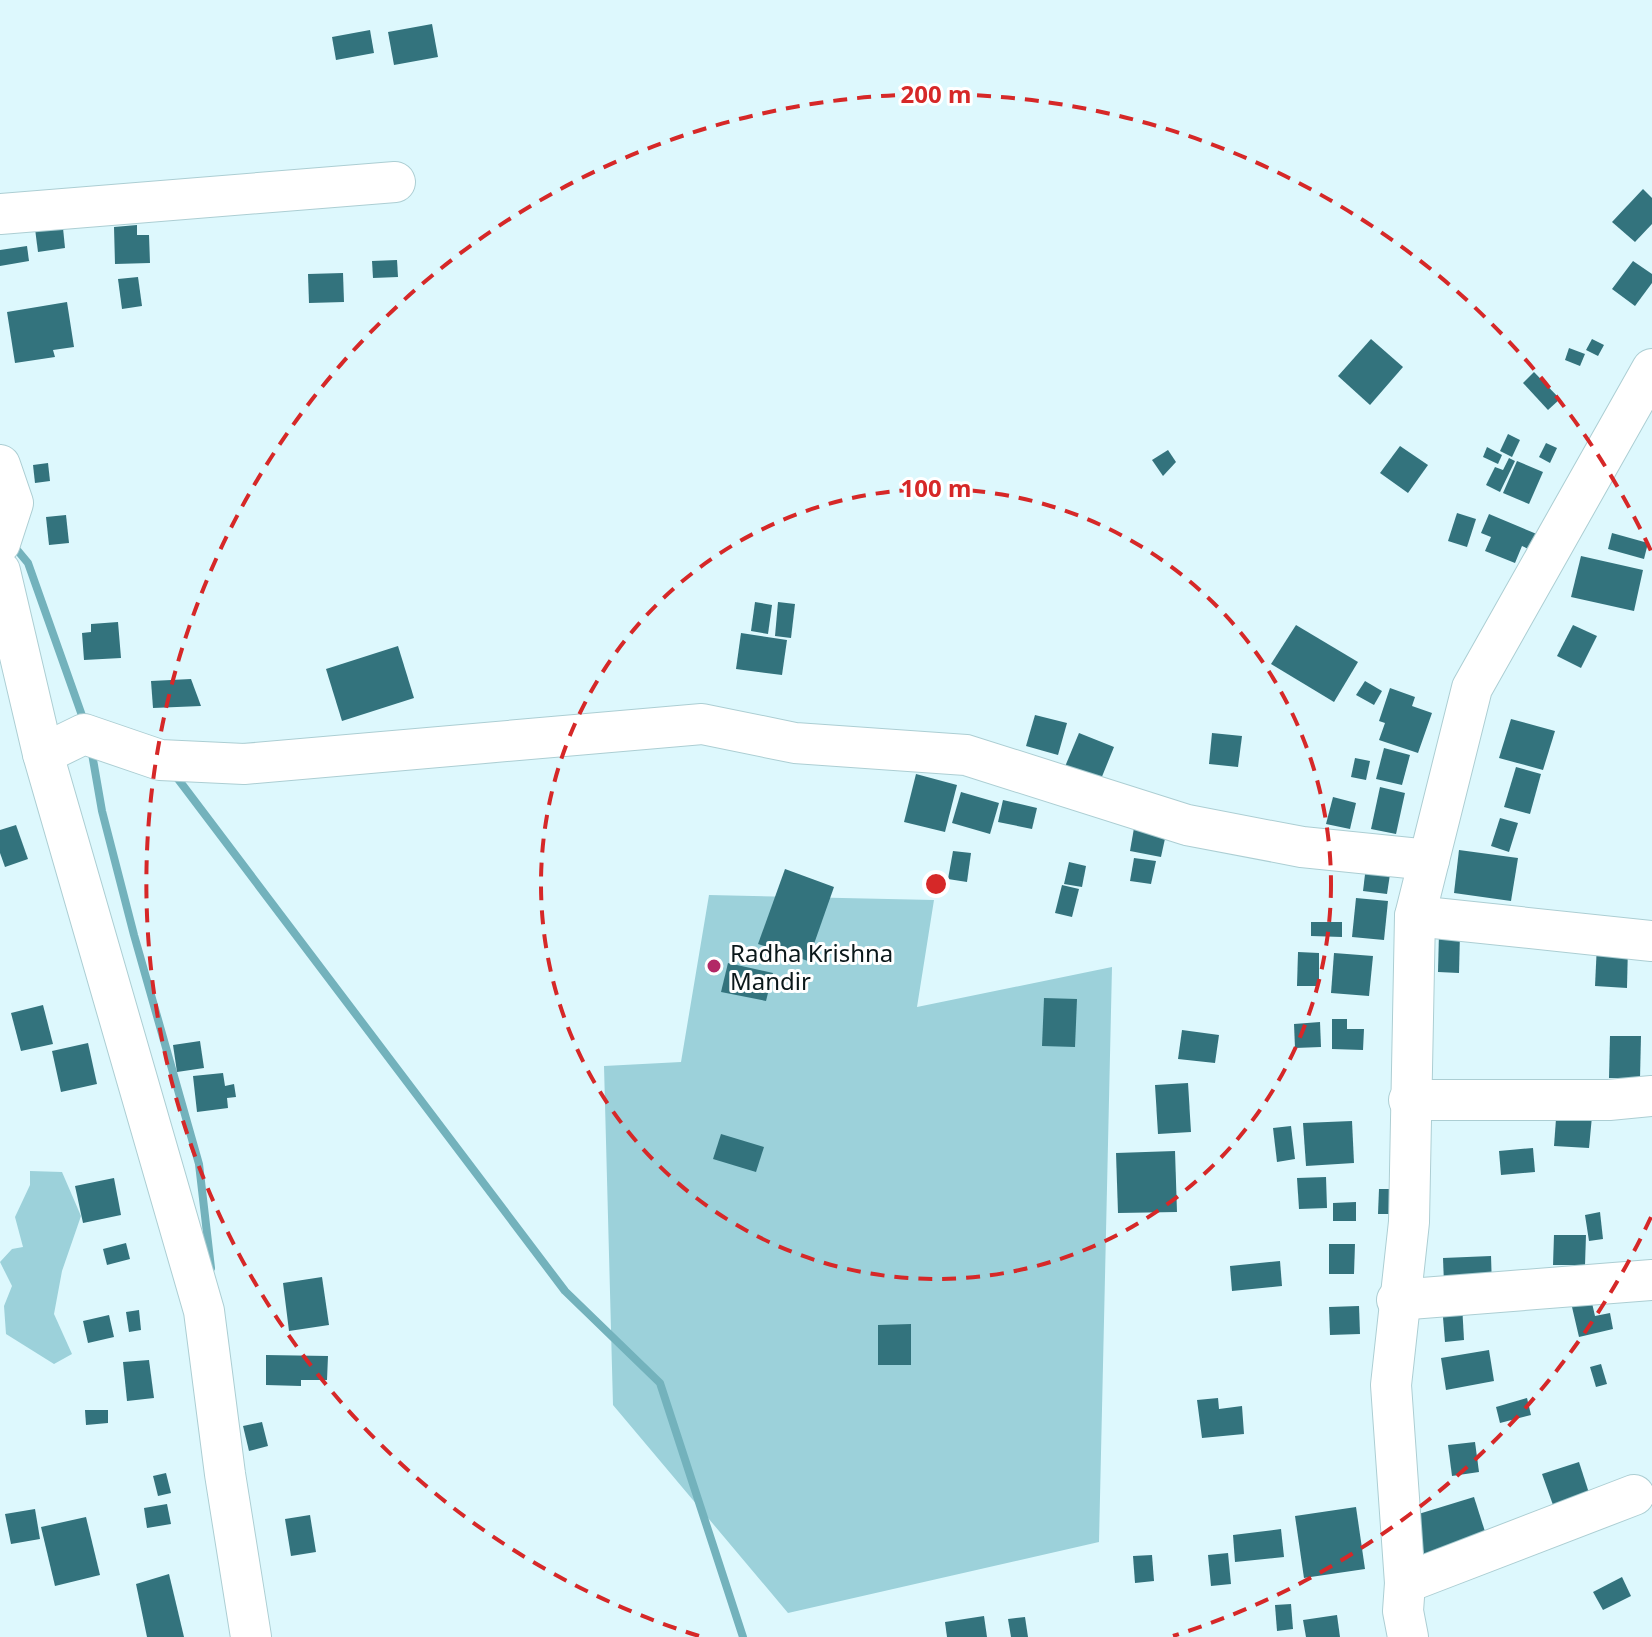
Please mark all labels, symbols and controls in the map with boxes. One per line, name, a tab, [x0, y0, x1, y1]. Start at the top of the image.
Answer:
text: 200 m	[901, 77, 971, 110]
text: 100 m	[901, 471, 971, 504]
centre of rings	[922, 870, 950, 898]
place label: Radha Krishna Mandir	[730, 936, 893, 997]
marker: Radha Krishna Mandir	[705, 957, 723, 975]

